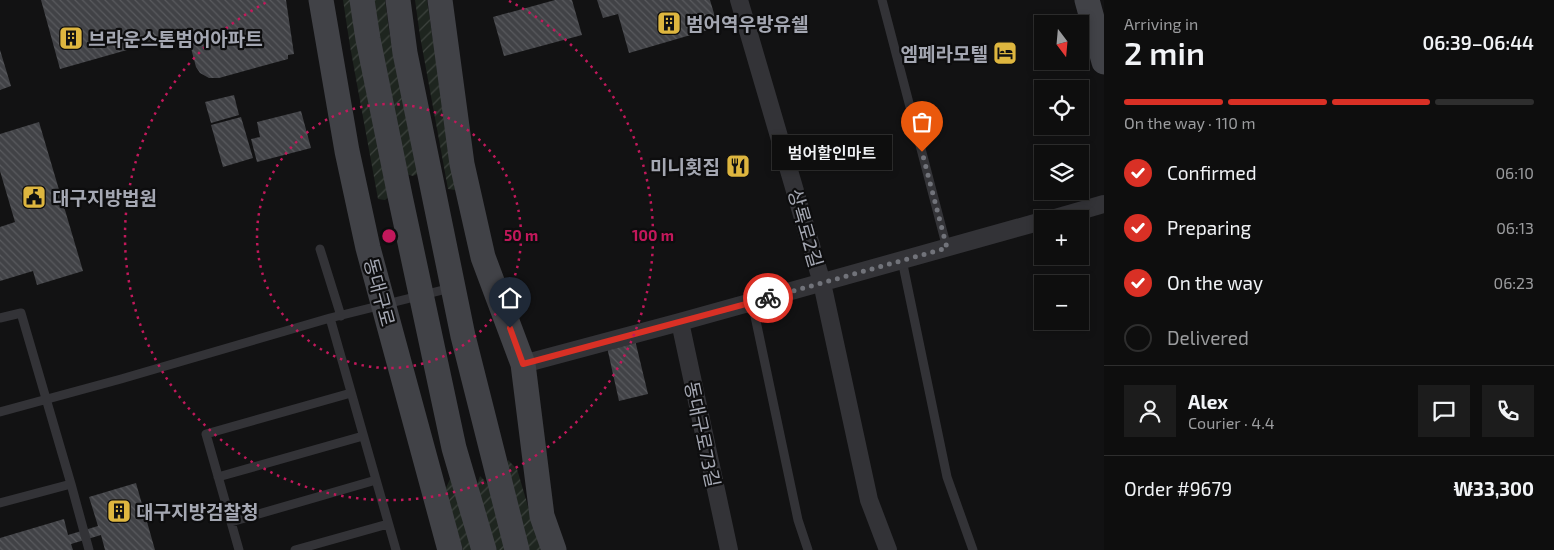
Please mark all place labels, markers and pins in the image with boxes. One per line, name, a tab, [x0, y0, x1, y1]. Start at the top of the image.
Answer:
building icon: 범어역우방유쉘	[656, 10, 682, 36]
place label: 범어역우방유쉘	[686, 12, 808, 35]
building icon: 브라운스톤범어아파트	[58, 25, 84, 51]
place label: 브라운스톤범어아파트	[88, 27, 263, 50]
hotel icon: 엠페라모텔	[992, 40, 1018, 66]
place label: 엠페라모텔	[901, 42, 988, 65]
pin	[901, 101, 943, 152]
callout: 범어할인마트	[772, 134, 892, 170]
restaurant icon: 미니횟집	[725, 153, 751, 179]
place label: 미니횟집	[650, 155, 720, 178]
public building icon: 대구지방법원	[21, 184, 47, 210]
place label: 대구지방법원	[52, 186, 157, 209]
centre of rings	[380, 227, 398, 245]
pin	[489, 277, 531, 328]
building icon: 대구지방검찰청	[106, 498, 132, 524]
place label: 대구지방검찰청	[136, 500, 258, 523]

